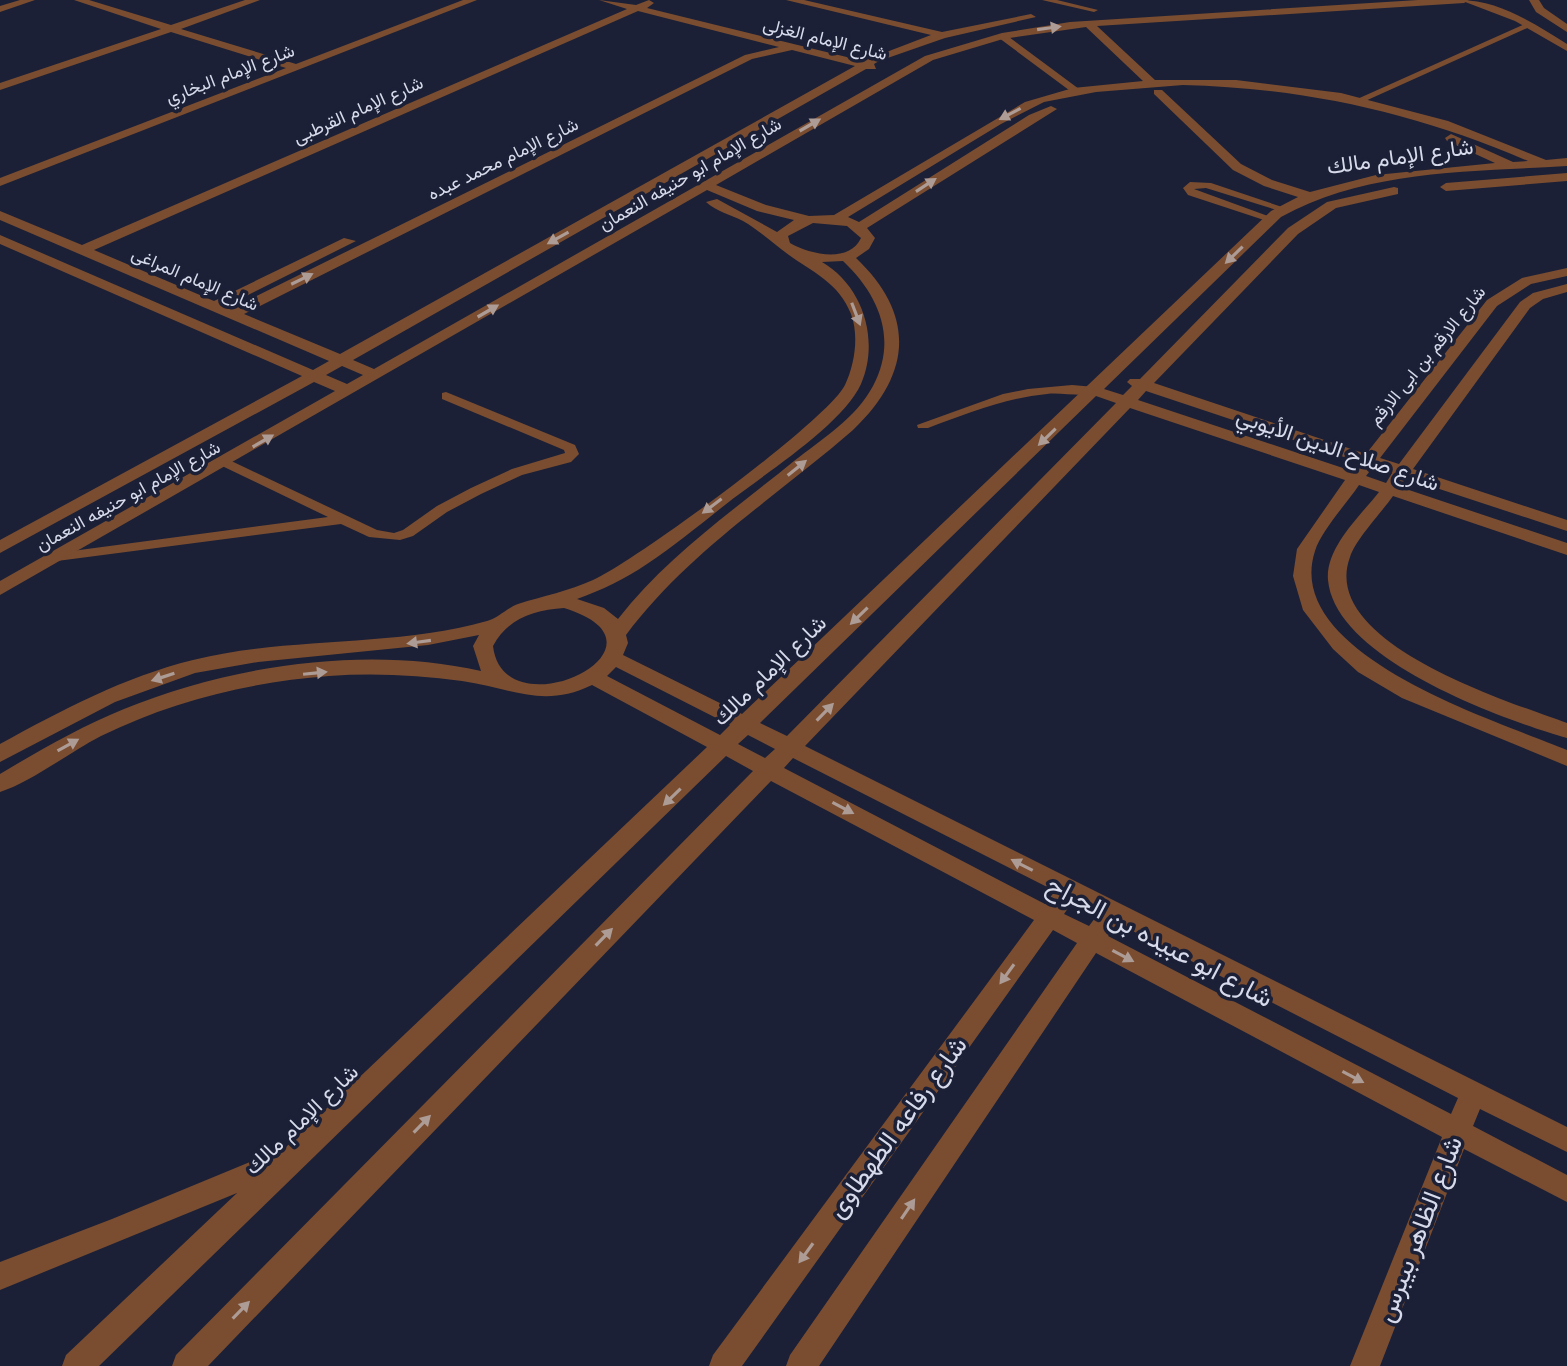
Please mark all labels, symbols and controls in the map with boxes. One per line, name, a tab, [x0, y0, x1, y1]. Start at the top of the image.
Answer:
street label: شارع الإمام الغزلى	[760, 12, 890, 66]
one-way arrow	[1037, 21, 1062, 34]
street label: شارع الإمام البخاري	[162, 38, 299, 112]
street label: شارع الإمام القرطبى	[289, 71, 427, 149]
one-way arrow	[999, 107, 1021, 121]
street label: شارع الإمام محمد عبده	[424, 112, 582, 206]
street label: شارع الإمام ابو حنيفه النعمان	[594, 112, 786, 236]
one-way arrow	[799, 118, 822, 132]
street label: شارع الإمام مالك	[1325, 132, 1475, 181]
one-way arrow	[915, 179, 937, 193]
one-way arrow	[547, 231, 569, 245]
street label: شارع الإمام المراغى	[128, 241, 262, 317]
one-way arrow	[1225, 246, 1244, 264]
one-way arrow	[290, 273, 313, 286]
street label: شارع الارقم بن ابى الارقم	[1363, 281, 1491, 431]
one-way arrow	[850, 302, 863, 326]
one-way arrow	[477, 304, 499, 318]
street label: شارع صلاح الدين الأيوبي	[1231, 401, 1443, 502]
one-way arrow	[1038, 427, 1057, 445]
one-way arrow	[252, 434, 274, 448]
street label: شارع الإمام ابو حنيفه النعمان	[31, 435, 225, 557]
one-way arrow	[787, 460, 807, 477]
one-way arrow	[702, 498, 722, 514]
one-way arrow	[850, 607, 869, 625]
street label: شارع الإمام مالك	[706, 609, 832, 732]
one-way arrow	[407, 636, 432, 649]
one-way arrow	[303, 666, 328, 679]
one-way arrow	[150, 671, 174, 683]
one-way arrow	[815, 703, 834, 722]
one-way arrow	[56, 738, 79, 752]
one-way arrow	[663, 787, 682, 805]
one-way arrow	[832, 802, 855, 815]
one-way arrow	[1011, 858, 1034, 871]
street label: شارع ابو عبيده بن الجراح	[1041, 867, 1279, 1016]
one-way arrow	[595, 928, 613, 947]
one-way arrow	[1111, 949, 1134, 962]
one-way arrow	[1000, 964, 1016, 985]
street label: شارع رفاعه الطهطاوى	[820, 1029, 975, 1225]
street label: شارع الإمام مالك	[238, 1058, 364, 1181]
one-way arrow	[1342, 1069, 1364, 1083]
one-way arrow	[412, 1115, 431, 1134]
street label: شارع الظاهر بيبرس	[1368, 1131, 1471, 1327]
one-way arrow	[901, 1199, 916, 1220]
one-way arrow	[799, 1243, 814, 1264]
one-way arrow	[231, 1301, 250, 1320]

